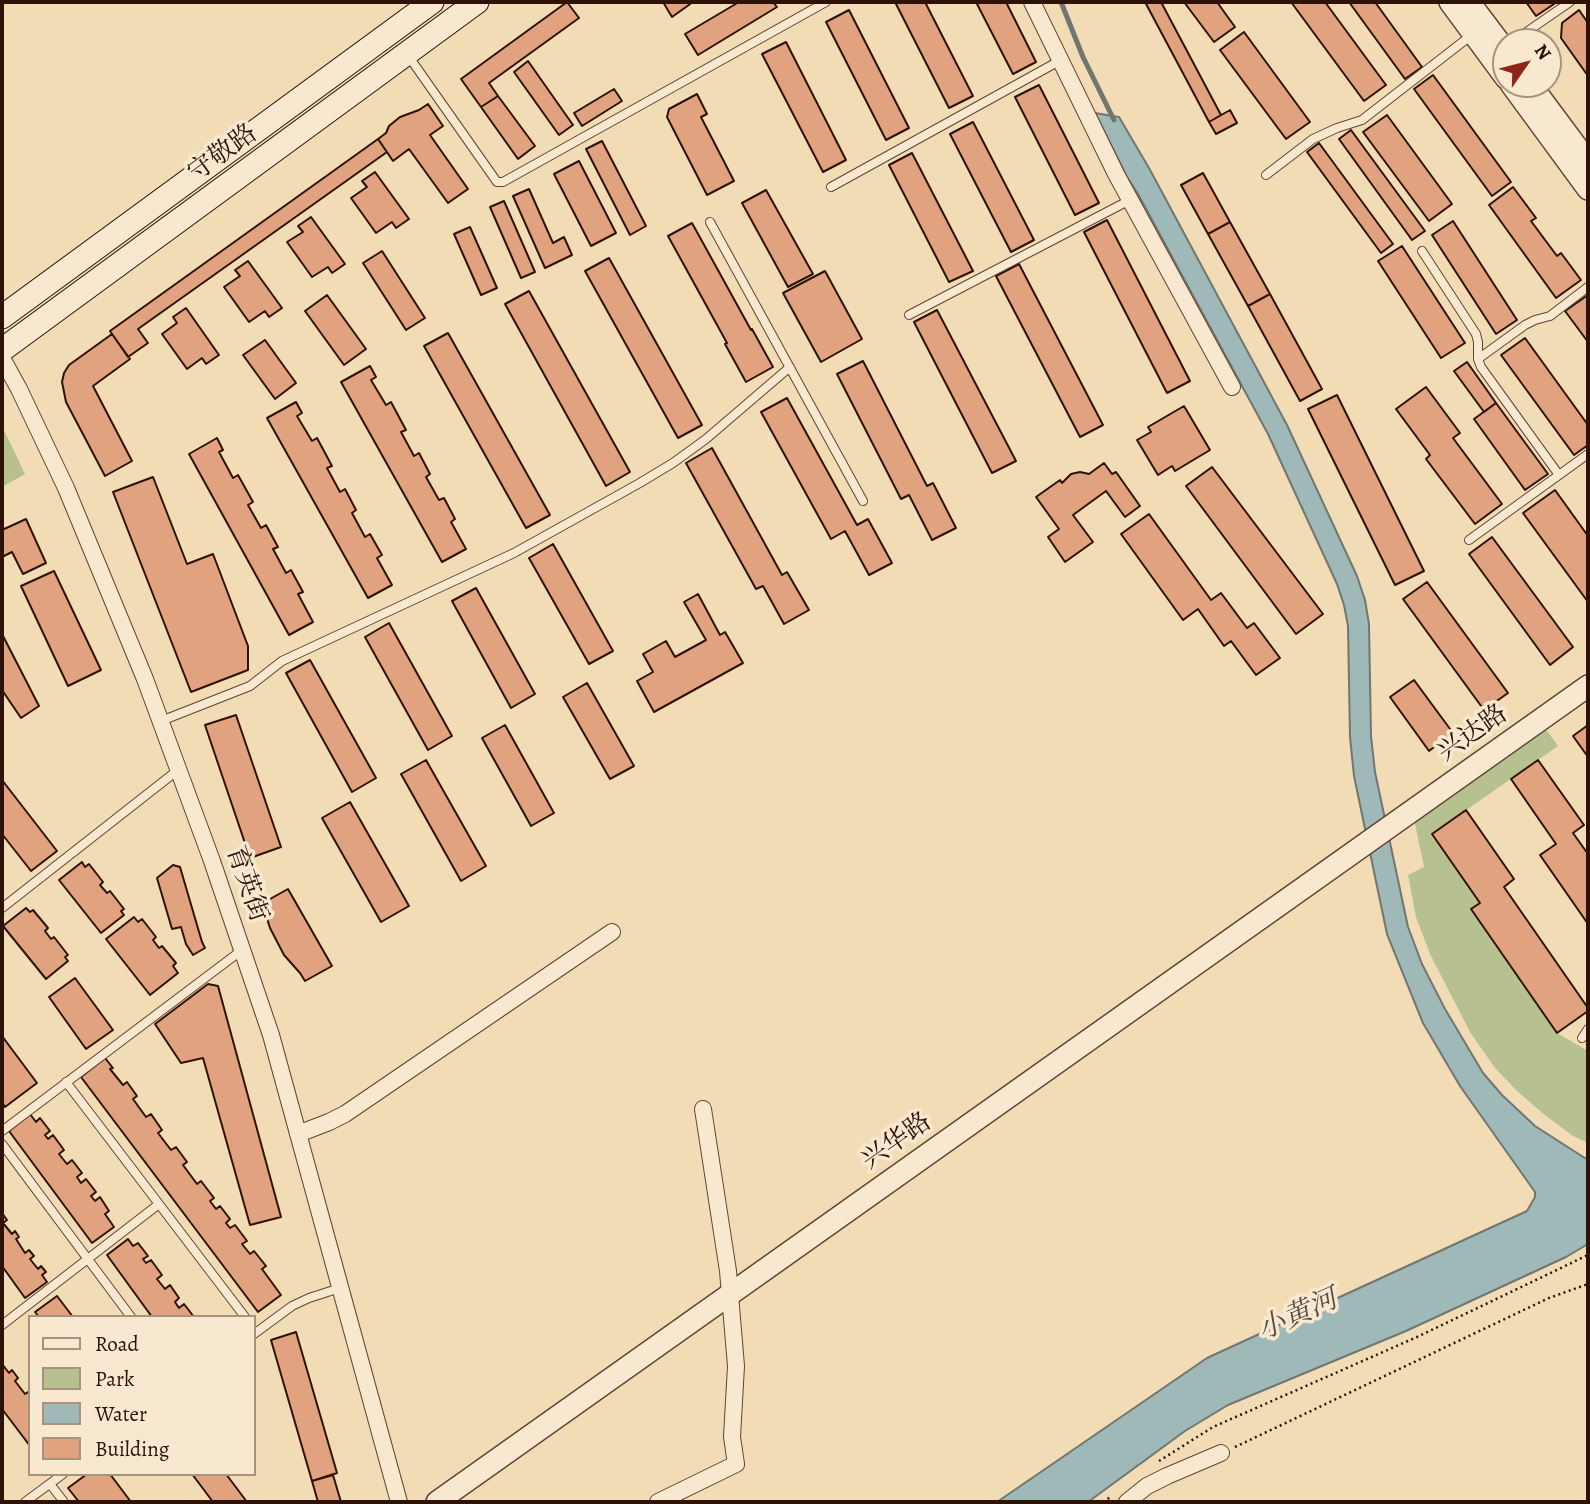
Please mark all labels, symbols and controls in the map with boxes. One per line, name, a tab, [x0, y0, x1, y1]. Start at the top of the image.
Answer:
north arrow	[1492, 28, 1562, 98]
text: N	[1528, 39, 1557, 65]
street label: 守敬路	[182, 118, 264, 190]
street label: 兴达路	[1432, 699, 1514, 769]
street label: 育英街	[219, 842, 273, 926]
street label: 兴华路	[856, 1107, 938, 1177]
water label: 小黄河	[1253, 1284, 1343, 1348]
legend	[28, 1315, 256, 1476]
text: Road	[95, 1330, 139, 1358]
text: Park	[95, 1365, 134, 1393]
text: Water	[95, 1400, 147, 1428]
text: Building	[95, 1435, 169, 1463]

